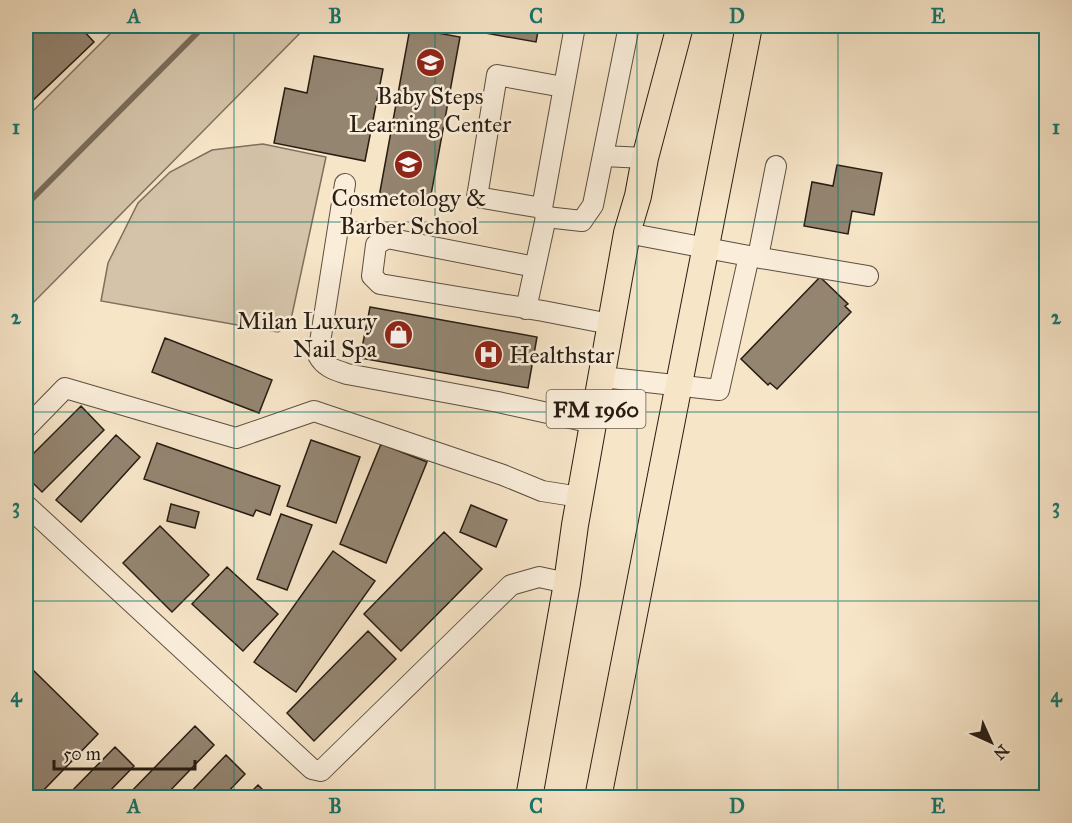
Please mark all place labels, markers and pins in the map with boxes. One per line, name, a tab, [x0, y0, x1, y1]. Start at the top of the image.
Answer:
school or university icon: Baby Steps Learning Center	[414, 47, 446, 79]
place label: Baby Steps Learning Center	[349, 81, 511, 139]
school or university icon: Cosmetology & Barber School	[393, 149, 425, 181]
place label: Cosmetology & Barber School	[332, 183, 486, 241]
place label: Milan Luxury Nail Spa	[237, 306, 378, 364]
shop icon: Milan Luxury Nail Spa	[382, 319, 414, 351]
hospital icon: Healthstar	[472, 339, 504, 371]
place label: Healthstar	[509, 340, 614, 370]

